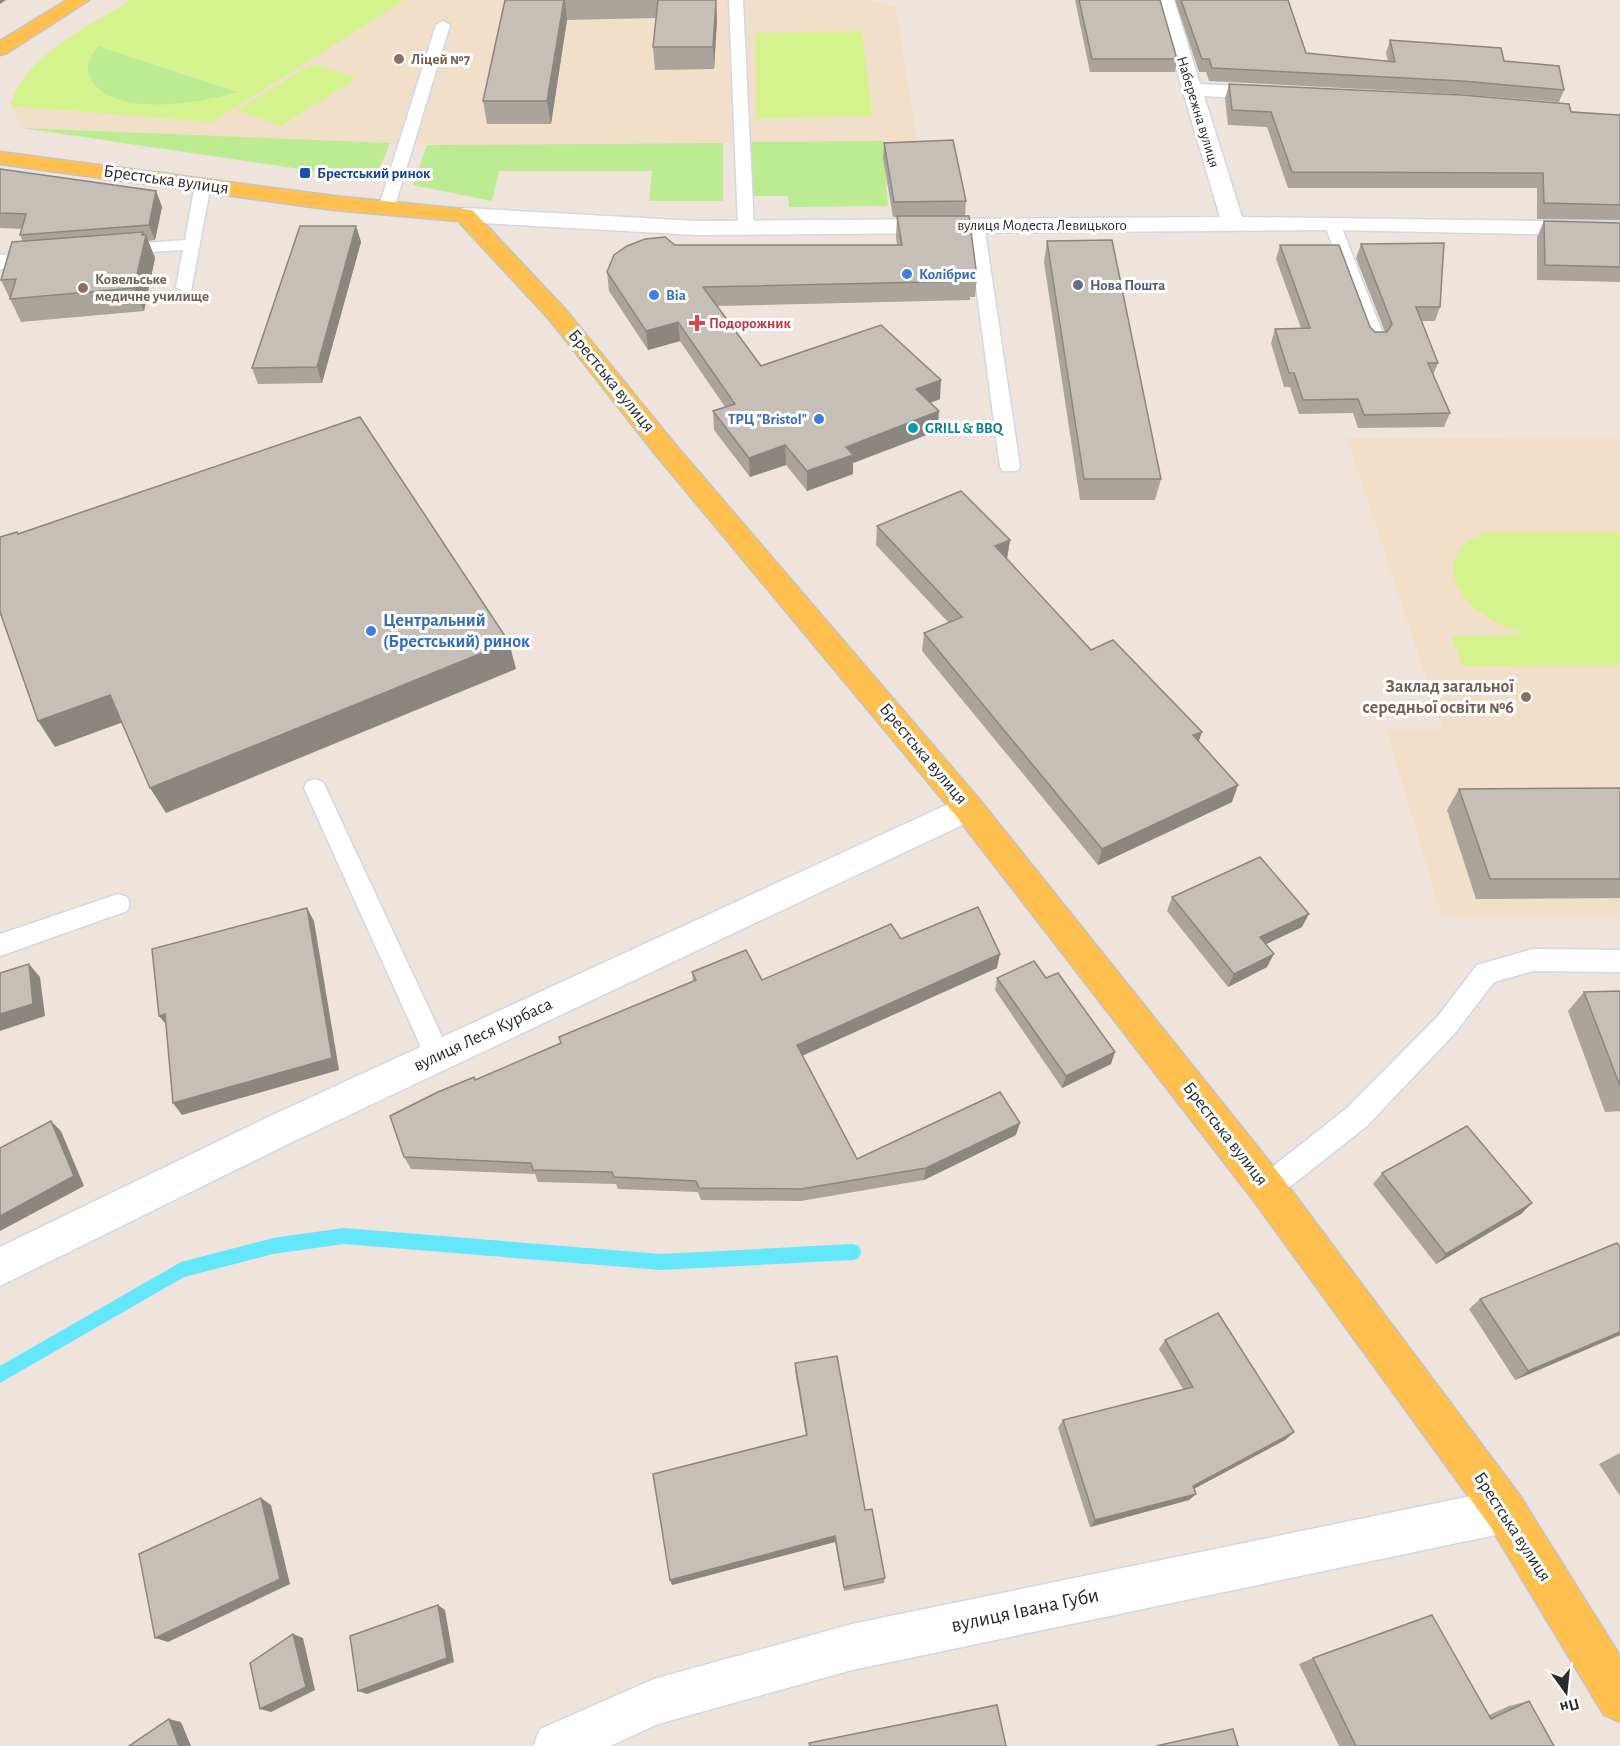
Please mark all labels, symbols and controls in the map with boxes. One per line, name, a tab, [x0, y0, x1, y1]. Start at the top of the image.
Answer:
marker: Ліцей №7	[392, 52, 406, 66]
place label: Ліцей №7	[411, 52, 471, 67]
street label: Набережна вулиця	[1174, 55, 1222, 169]
street label: Брестська вулиця	[102, 162, 230, 198]
marker: Брестський ринок	[298, 166, 312, 180]
place label: Брестський ринок	[317, 166, 431, 181]
street label: вулиця Модеста Левицького	[957, 218, 1127, 233]
marker: Колібрис	[900, 267, 914, 281]
place label: Колібрис	[919, 267, 976, 282]
place label: Ковельське медичне училище	[95, 272, 209, 304]
marker: Нова Пошта	[1071, 278, 1085, 292]
place label: Нова Пошта	[1090, 278, 1165, 293]
marker: Ковельське медичне училище	[76, 281, 90, 295]
marker: Віа	[647, 288, 661, 302]
place label: Віа	[666, 288, 686, 303]
marker: Подорожник	[690, 316, 704, 330]
place label: Подорожник	[709, 316, 791, 331]
street label: Брестська вулиця	[564, 326, 658, 436]
place label: ТРЦ "Bristol"	[728, 412, 807, 427]
marker: ТРЦ "Bristol"	[812, 412, 826, 426]
marker: GRILL & BBQ	[906, 421, 920, 435]
place label: GRILL & BBQ	[925, 421, 1005, 436]
place label: Центральний (Брестський) ринок	[383, 612, 530, 651]
marker: Центральний (Брестський) ринок	[364, 624, 378, 638]
place label: Заклад загальної середньої освіти №6	[1363, 678, 1514, 717]
marker: Заклад загальної середньої освіти №6	[1519, 690, 1533, 704]
street label: Брестська вулиця	[876, 700, 970, 808]
street label: вулиця Леся Курбаса	[411, 994, 555, 1075]
street label: Брестська вулиця	[1179, 1079, 1271, 1189]
street label: Брестська вулиця	[1470, 1469, 1554, 1585]
street label: вулиця Івана Губи	[949, 1584, 1101, 1636]
north arrow	[1536, 1662, 1596, 1722]
text: Пн	[1558, 1695, 1581, 1716]

